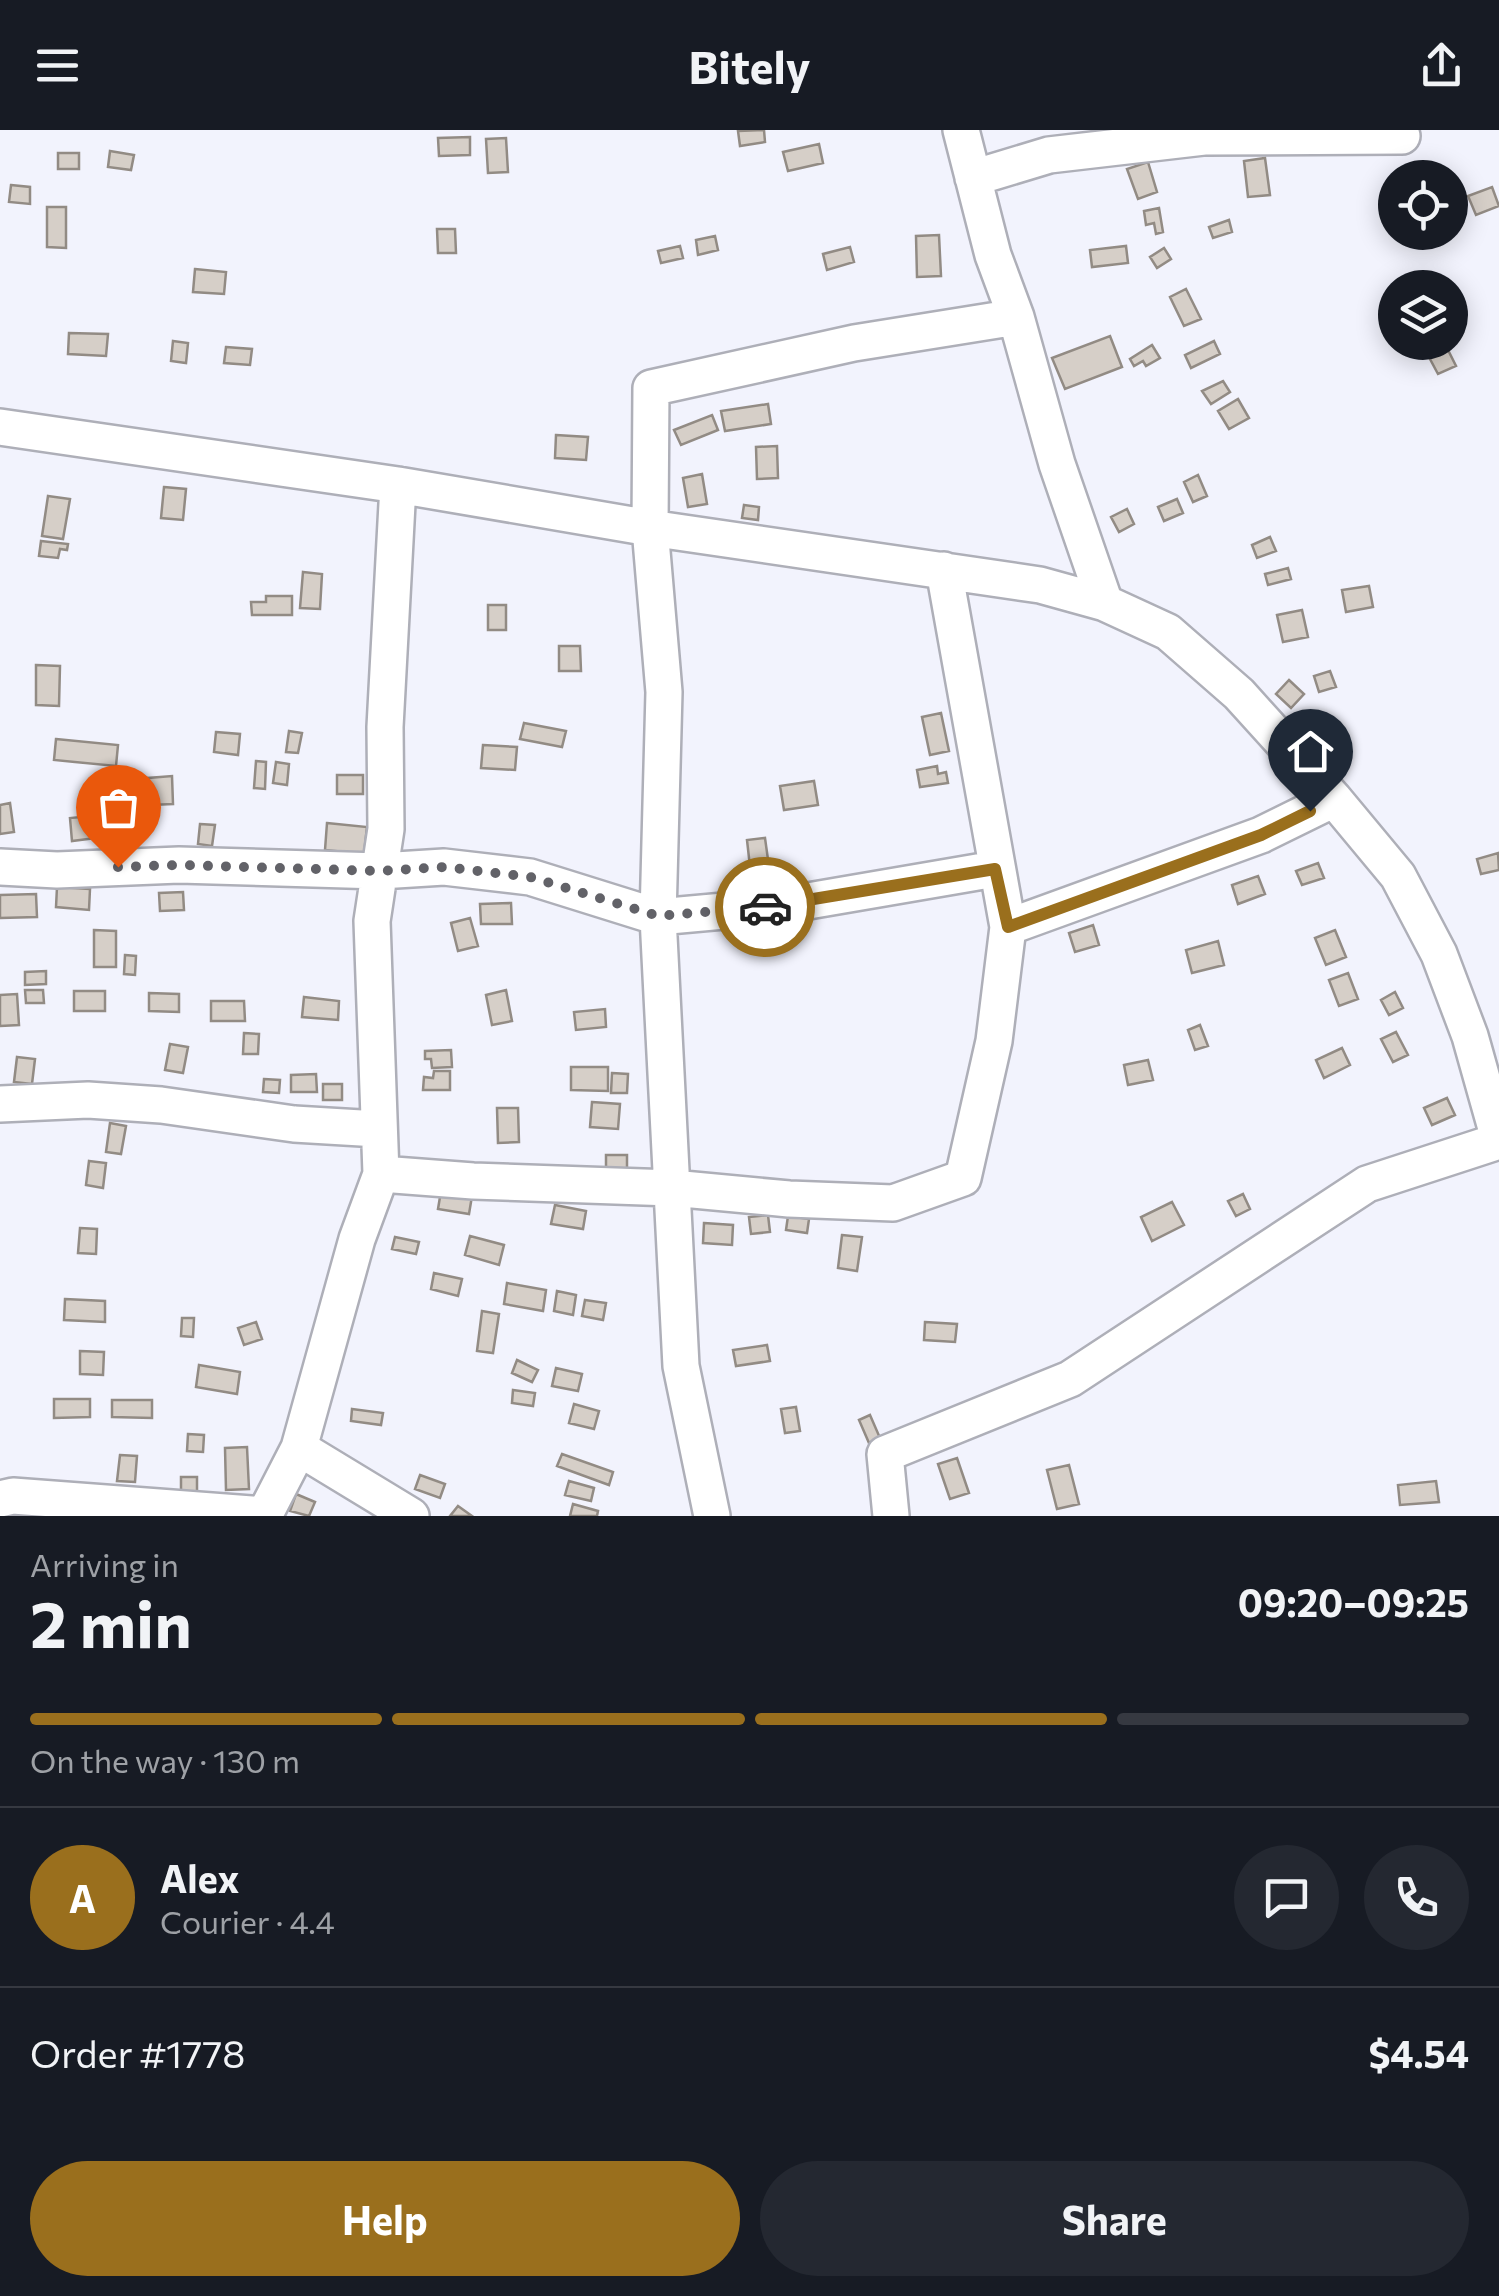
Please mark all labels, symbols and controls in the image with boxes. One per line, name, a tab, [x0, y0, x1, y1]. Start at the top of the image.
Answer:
icon: menu	[30, 38, 85, 93]
text: Bitely	[689, 38, 810, 93]
icon: share	[1414, 38, 1469, 93]
map controls	[1378, 160, 1468, 360]
button: locate	[1378, 160, 1468, 250]
button: layers	[1378, 270, 1468, 360]
pin	[1268, 709, 1353, 812]
icon: home	[1283, 724, 1338, 779]
pin	[76, 765, 161, 868]
icon: bag	[91, 780, 146, 835]
courier	[715, 857, 815, 957]
icon: car	[738, 880, 793, 935]
text: Arriving in	[30, 1544, 179, 1584]
text: 09:20–09:25	[1238, 1578, 1469, 1625]
text: 2 min	[30, 1582, 192, 1661]
text: On the way · 130 m	[30, 1740, 300, 1780]
button: chat	[1234, 1845, 1339, 1950]
button: phone	[1364, 1845, 1469, 1950]
text: Alex	[160, 1854, 239, 1901]
text: A	[69, 1874, 96, 1921]
text: Courier · 4.4	[160, 1901, 335, 1941]
text: Order #1778	[30, 2029, 245, 2076]
text: $4.54	[1368, 2029, 1469, 2076]
button: Help	[30, 2161, 740, 2276]
button: Share	[760, 2161, 1469, 2276]

